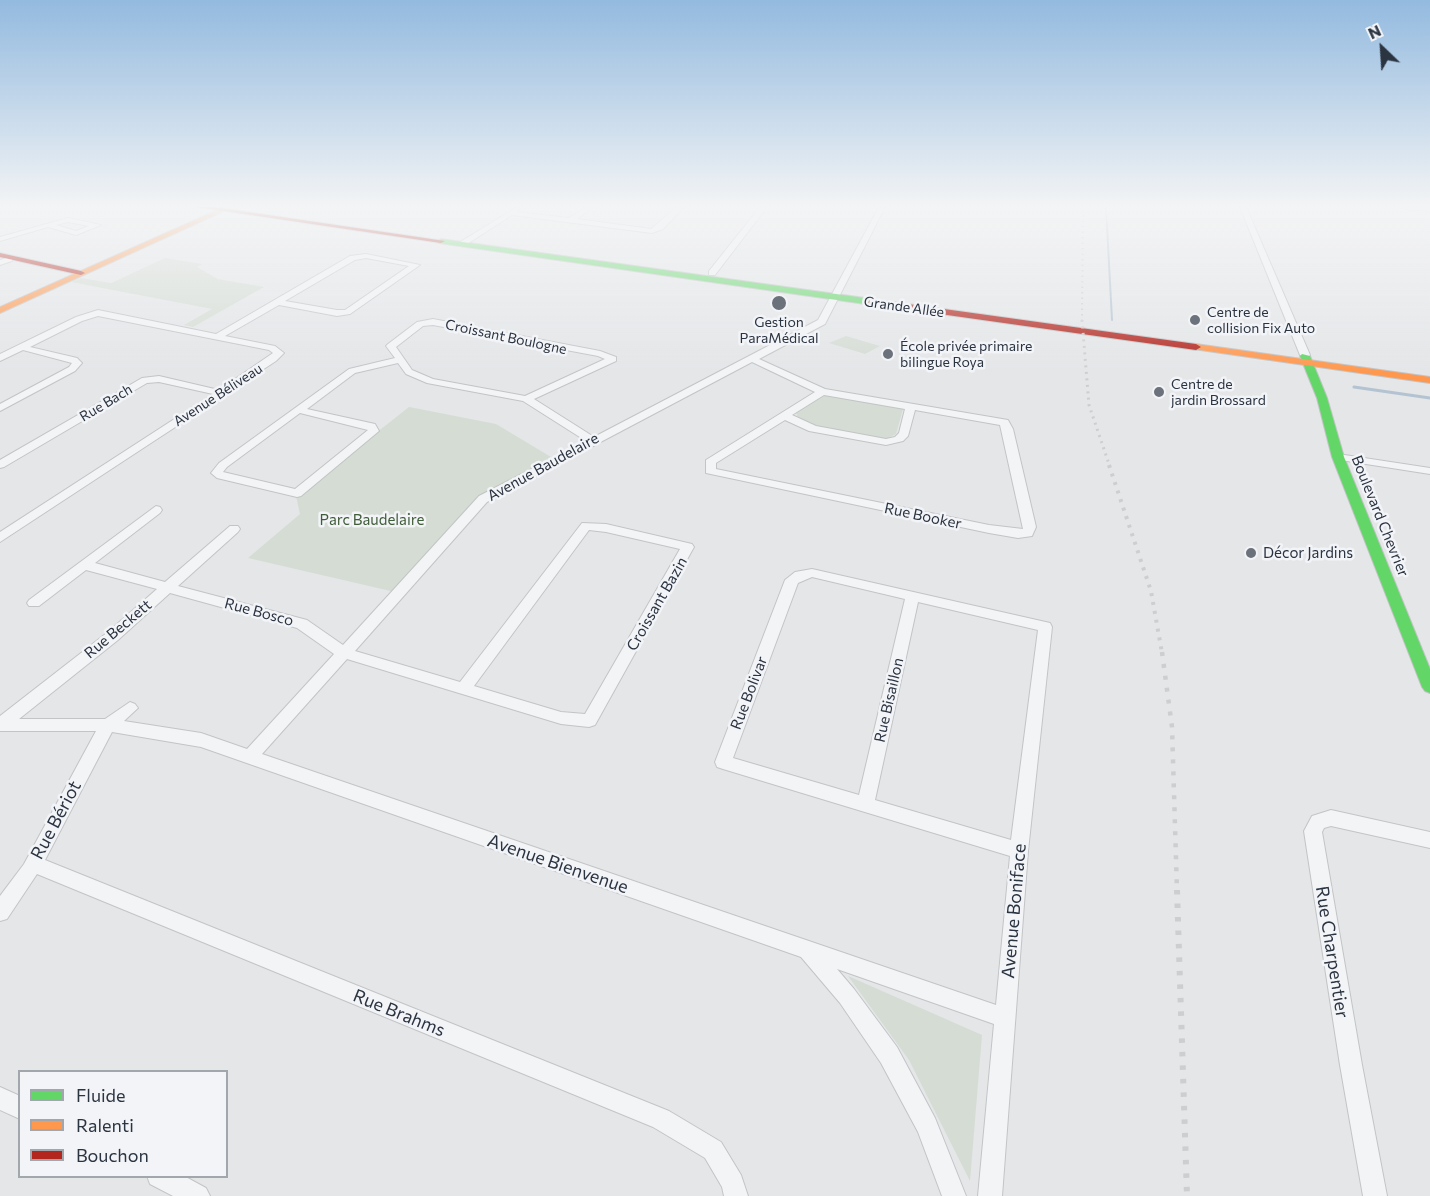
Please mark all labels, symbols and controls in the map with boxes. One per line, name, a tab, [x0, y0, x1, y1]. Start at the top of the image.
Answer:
north arrow	[1352, 18, 1412, 78]
text: N	[1365, 20, 1384, 42]
street label: Grande Allée	[863, 293, 945, 321]
marker: Gestion ParaMédical	[770, 294, 788, 312]
place label: Centre de collision Fix Auto	[1207, 304, 1315, 336]
marker: Centre de collision Fix Auto	[1188, 313, 1202, 327]
place label: Gestion ParaMédical	[739, 314, 819, 346]
street label: Croissant Boulogne	[444, 316, 568, 358]
place label: École privée primaire bilingue Roya	[900, 338, 1032, 370]
marker: École privée primaire bilingue Roya	[881, 347, 895, 361]
street label: Avenue Béliveau	[170, 360, 266, 430]
place label: Centre de jardin Brossard	[1171, 376, 1266, 408]
street label: Rue Bach	[77, 381, 135, 425]
marker: Centre de jardin Brossard	[1152, 385, 1166, 399]
street label: Avenue Baudelaire	[484, 429, 602, 505]
street label: Boulevard Chevrier	[1347, 453, 1413, 579]
street label: Rue Booker	[883, 499, 963, 533]
park label: Parc Baudelaire	[320, 511, 424, 529]
place label: Décor Jardins	[1263, 544, 1353, 562]
marker: Décor Jardins	[1244, 546, 1258, 560]
street label: Croissant Bazin	[623, 554, 691, 654]
street label: Rue Bosco	[222, 594, 296, 630]
street label: Rue Beckett	[81, 596, 155, 662]
street label: Rue Bolivar	[727, 654, 771, 732]
street label: Rue Bisaillon	[871, 656, 907, 744]
street label: Rue Bériot	[26, 777, 86, 863]
street label: Avenue Bienvenue	[485, 830, 631, 898]
street label: Avenue Boniface	[997, 843, 1031, 979]
street label: Rue Charpentier	[1311, 884, 1353, 1020]
street label: Rue Brahms	[350, 985, 448, 1041]
legend	[18, 1070, 228, 1178]
text: Fluide	[76, 1084, 125, 1106]
text: Ralenti	[76, 1114, 134, 1136]
text: Bouchon	[76, 1144, 149, 1166]

